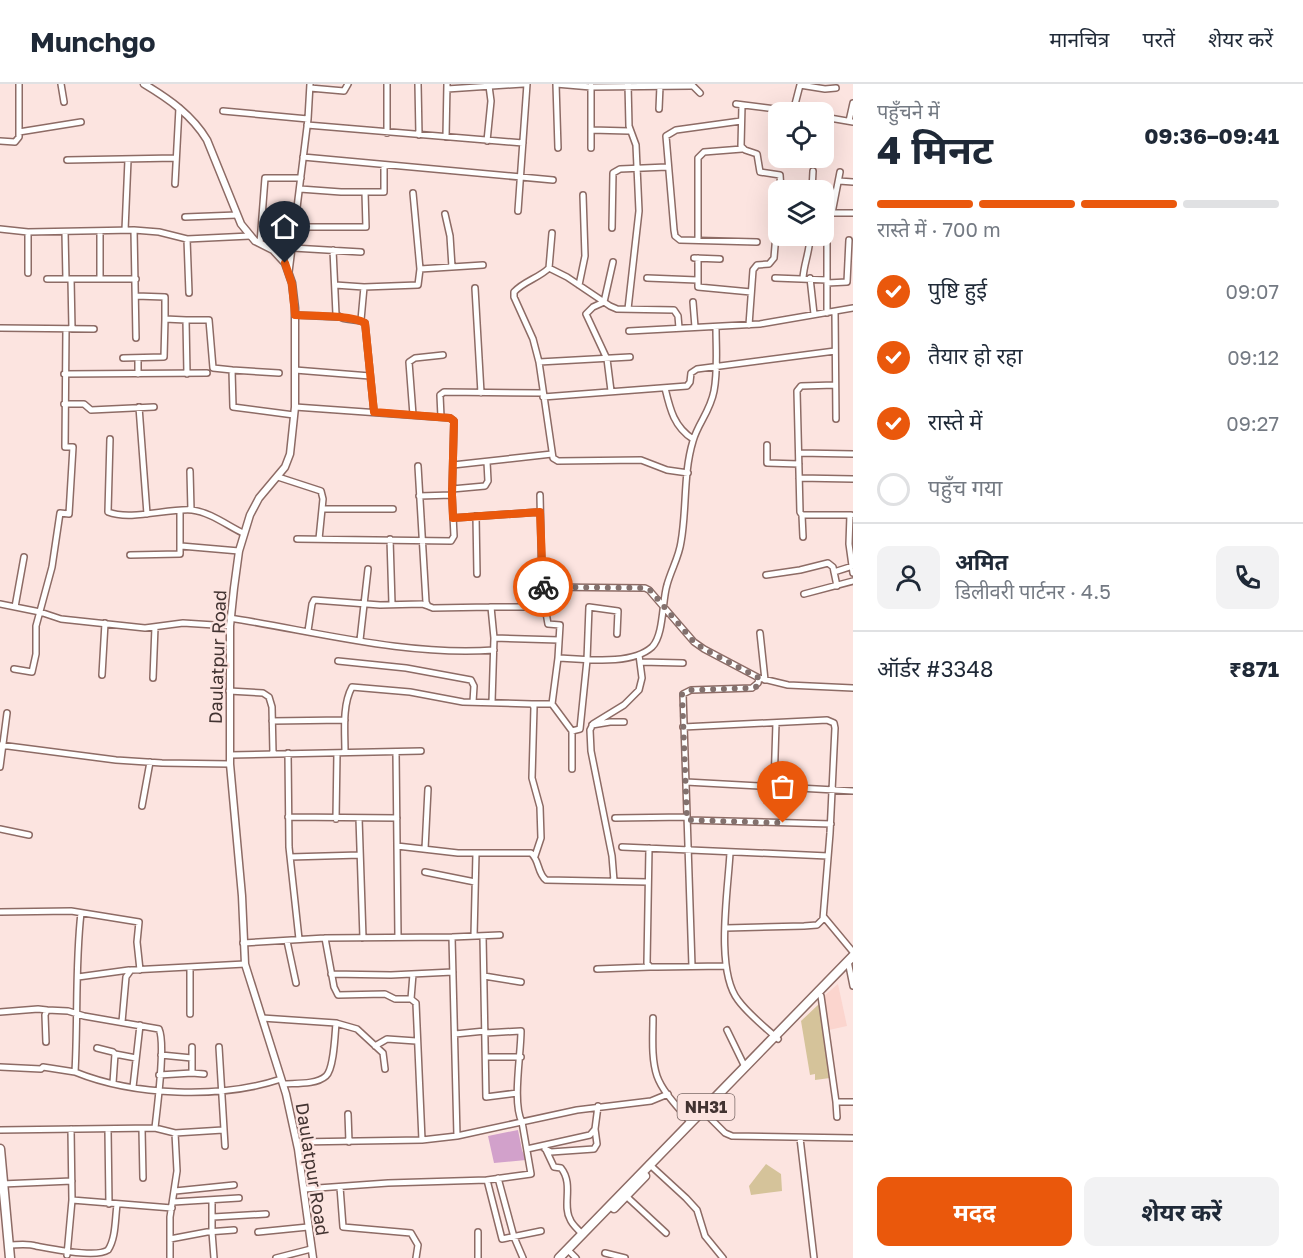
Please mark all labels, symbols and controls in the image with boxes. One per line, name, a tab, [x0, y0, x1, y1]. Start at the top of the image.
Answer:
text: Munchgo	[30, 25, 156, 58]
text: मानचित्र	[1049, 26, 1109, 52]
text: परतें	[1142, 26, 1175, 52]
text: शेयर करें	[1208, 26, 1273, 52]
text: पहुँचने में	[877, 99, 940, 123]
map controls	[768, 102, 834, 246]
button: locate	[768, 102, 834, 168]
text: 09:36–09:41	[1144, 122, 1279, 149]
text: 4 मिनट	[877, 126, 993, 173]
button: layers	[768, 180, 834, 246]
pin	[259, 201, 310, 263]
icon: home	[268, 210, 301, 243]
text: रास्ते में · 700 m	[877, 217, 1001, 241]
icon: check	[877, 275, 910, 308]
text: पुष्टि हुई	[928, 276, 987, 303]
text: 09:07	[1226, 279, 1279, 303]
icon: check	[877, 341, 910, 374]
text: तैयार हो रहा	[928, 342, 1023, 369]
text: 09:12	[1227, 345, 1279, 369]
icon: check	[877, 407, 910, 440]
text: रास्ते में	[928, 408, 982, 435]
text: 09:27	[1226, 411, 1279, 435]
text: पहुँच गया	[928, 474, 1003, 501]
button: person	[877, 546, 940, 609]
button: phone	[1216, 546, 1279, 609]
text: अमित	[955, 548, 1008, 575]
courier	[513, 557, 573, 617]
icon: bike	[527, 571, 560, 604]
text: डिलीवरी पार्टनर · 4.5	[955, 579, 1111, 603]
street label: Daulatpur Road	[204, 590, 230, 724]
text: ऑर्डर #3348	[877, 655, 993, 682]
text: ₹871	[1229, 655, 1279, 682]
pin	[757, 761, 808, 823]
icon: bag	[766, 770, 799, 803]
road number: NH31	[678, 1094, 734, 1120]
street label: Daulatpur Road	[292, 1101, 334, 1237]
button: मदद	[877, 1177, 1072, 1246]
button: शेयर करें	[1084, 1177, 1279, 1246]

